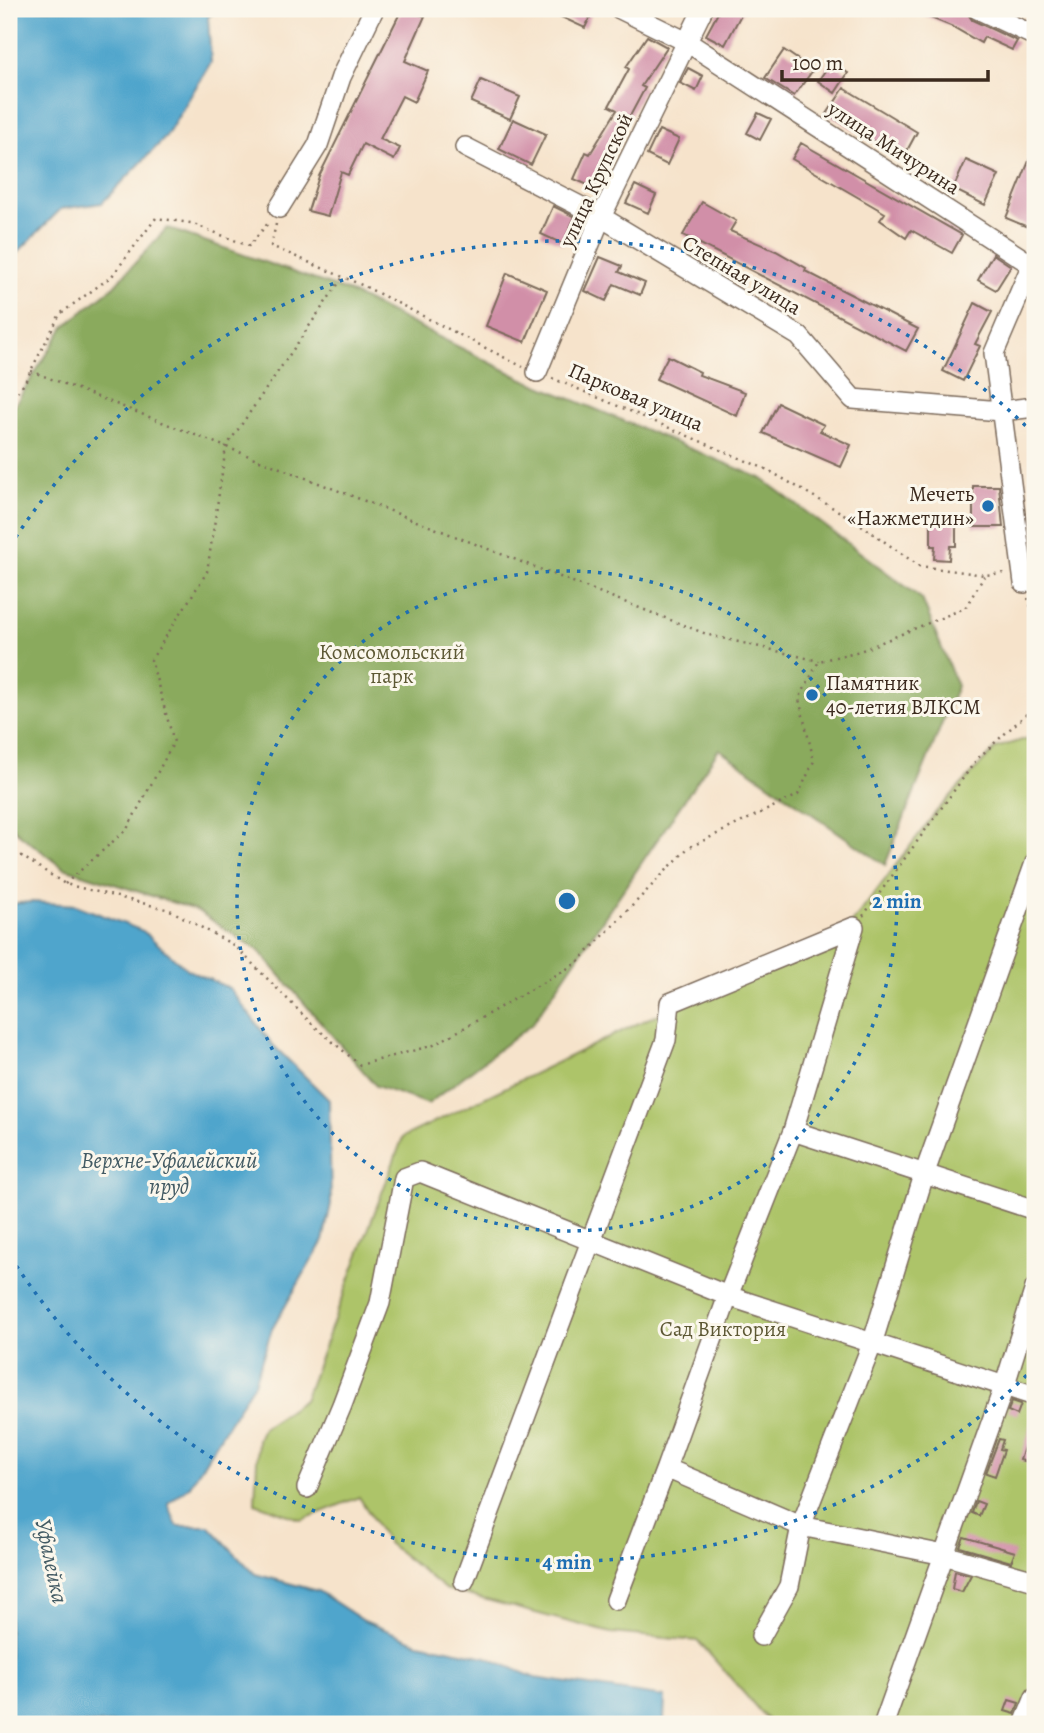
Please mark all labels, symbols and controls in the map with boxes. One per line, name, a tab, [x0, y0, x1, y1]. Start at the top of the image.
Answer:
scale bar	[782, 38, 988, 82]
text: 100 m	[792, 49, 843, 77]
street label: улица Мичурина	[822, 94, 966, 201]
street label: улица Крупской	[552, 108, 639, 253]
street label: Степная улица	[677, 229, 807, 322]
street label: Парковая улица	[564, 356, 708, 438]
place label: Мечеть «Нажметдин»	[847, 480, 974, 532]
marker: Мечеть «Нажметдин»	[980, 498, 996, 514]
park label: Комсомольский парк	[319, 638, 465, 690]
place label: Памятник 40-летия ВЛКСМ	[826, 669, 981, 721]
marker: Памятник 40-летия ВЛКСМ	[804, 687, 820, 703]
text: 2 min	[872, 887, 922, 915]
centre of rings	[555, 889, 579, 913]
water label: Верхне-Уфалейский пруд	[81, 1145, 257, 1202]
park label: Сад Виктория	[660, 1315, 786, 1343]
water label: Уфалейка	[27, 1516, 76, 1607]
text: 4 min	[542, 1548, 592, 1576]

